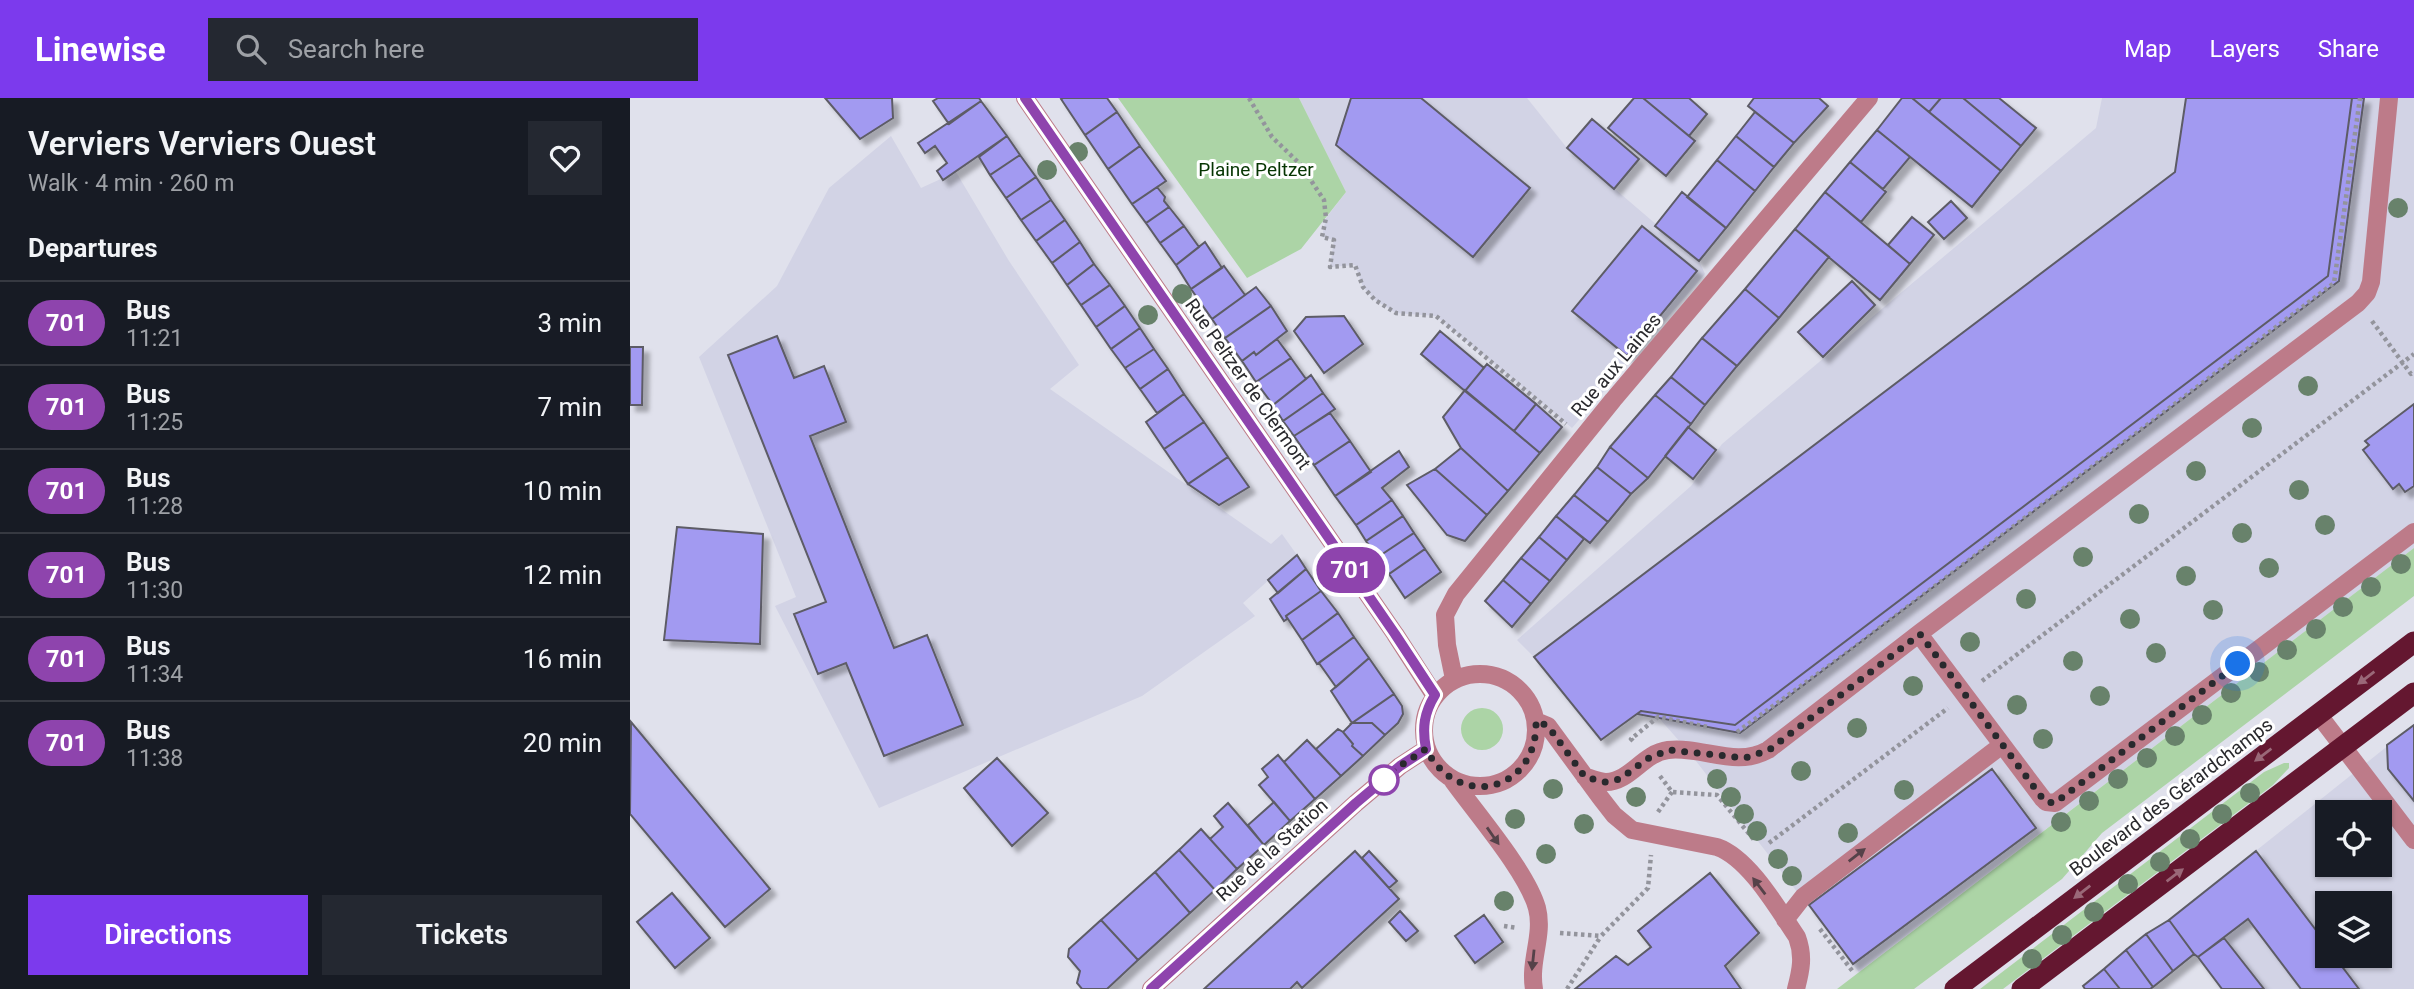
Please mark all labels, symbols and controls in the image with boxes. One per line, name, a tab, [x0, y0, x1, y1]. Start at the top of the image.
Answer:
search box	[208, 18, 698, 81]
text: Linewise	[35, 30, 166, 69]
icon: search	[232, 30, 270, 68]
text: Search here	[288, 34, 424, 64]
text: Map	[2124, 35, 2172, 63]
text: Layers	[2210, 35, 2280, 63]
text: Share	[2318, 35, 2379, 63]
button: heart	[528, 121, 602, 195]
text: Verviers Verviers Ouest	[28, 124, 376, 163]
park label: Plaine Peltzer	[1198, 158, 1314, 181]
text: Walk · 4 min · 260 m	[28, 170, 234, 197]
text: Departures	[28, 233, 158, 263]
street label: Rue Peltzer de Clermont	[1180, 294, 1316, 474]
text: Bus	[126, 295, 171, 325]
text: 3 min	[537, 308, 602, 338]
text: 701	[46, 309, 87, 337]
street label: Rue aux Laines	[1566, 309, 1666, 421]
text: 11:21	[126, 325, 183, 352]
text: Bus	[126, 379, 171, 409]
text: 7 min	[537, 392, 602, 422]
text: 701	[46, 393, 87, 421]
text: 11:25	[126, 409, 183, 436]
text: Bus	[126, 463, 171, 493]
text: 10 min	[523, 476, 602, 506]
text: 701	[46, 477, 87, 505]
text: 11:28	[126, 493, 183, 520]
text: Bus	[126, 547, 171, 577]
line badge: 701	[1311, 547, 1391, 593]
text: 701	[1330, 556, 1372, 584]
text: 12 min	[523, 560, 602, 590]
text: 701	[46, 561, 87, 589]
text: 11:30	[126, 577, 183, 604]
text: Bus	[126, 631, 171, 661]
text: 16 min	[523, 644, 602, 674]
text: 701	[46, 645, 87, 673]
your location	[2220, 646, 2255, 681]
text: 11:34	[126, 661, 183, 688]
one-way arrow	[2357, 671, 2375, 685]
street label: Boulevard des Gérardchamps	[2065, 713, 2277, 881]
text: Bus	[126, 715, 171, 745]
text: 20 min	[523, 728, 602, 758]
text: 701	[46, 729, 87, 757]
text: 11:38	[126, 745, 183, 772]
one-way arrow	[2254, 747, 2272, 761]
unlabelled marker	[1369, 765, 1399, 795]
street label: Rue de la Station	[1211, 794, 1333, 906]
map controls	[2315, 800, 2392, 968]
button: locate	[2315, 800, 2392, 877]
one-way arrow	[1486, 827, 1500, 845]
one-way arrow	[1847, 847, 1865, 862]
one-way arrow	[2166, 868, 2184, 882]
one-way arrow	[1752, 877, 1767, 895]
one-way arrow	[2073, 885, 2091, 899]
button: layers	[2315, 891, 2392, 968]
button: Directions	[28, 895, 308, 975]
button: Tickets	[322, 895, 602, 975]
one-way arrow	[1528, 949, 1539, 971]

